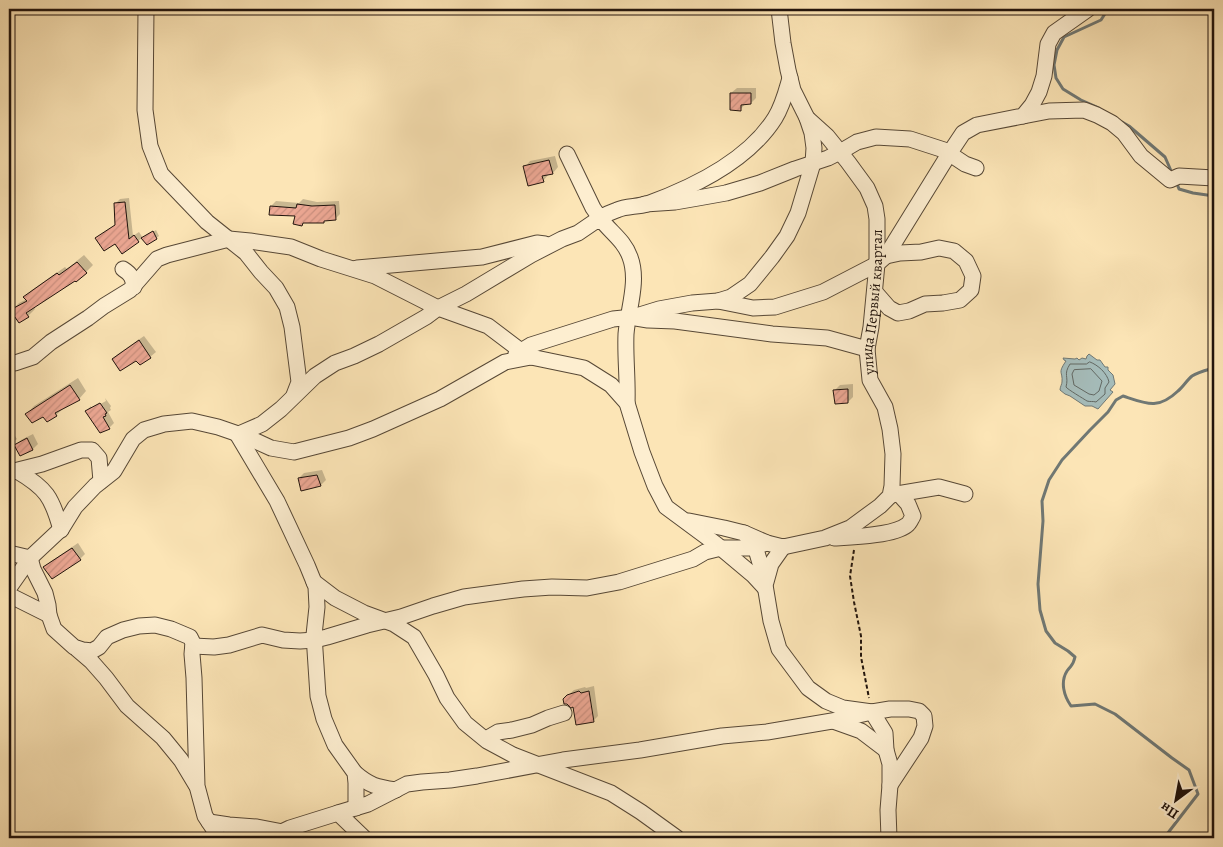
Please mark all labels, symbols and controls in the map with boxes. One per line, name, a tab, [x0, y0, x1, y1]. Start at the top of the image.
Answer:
street label: улица Первый квартал	[857, 229, 887, 377]
north arrow	[1150, 774, 1200, 824]
text: Пн	[1157, 798, 1182, 824]

